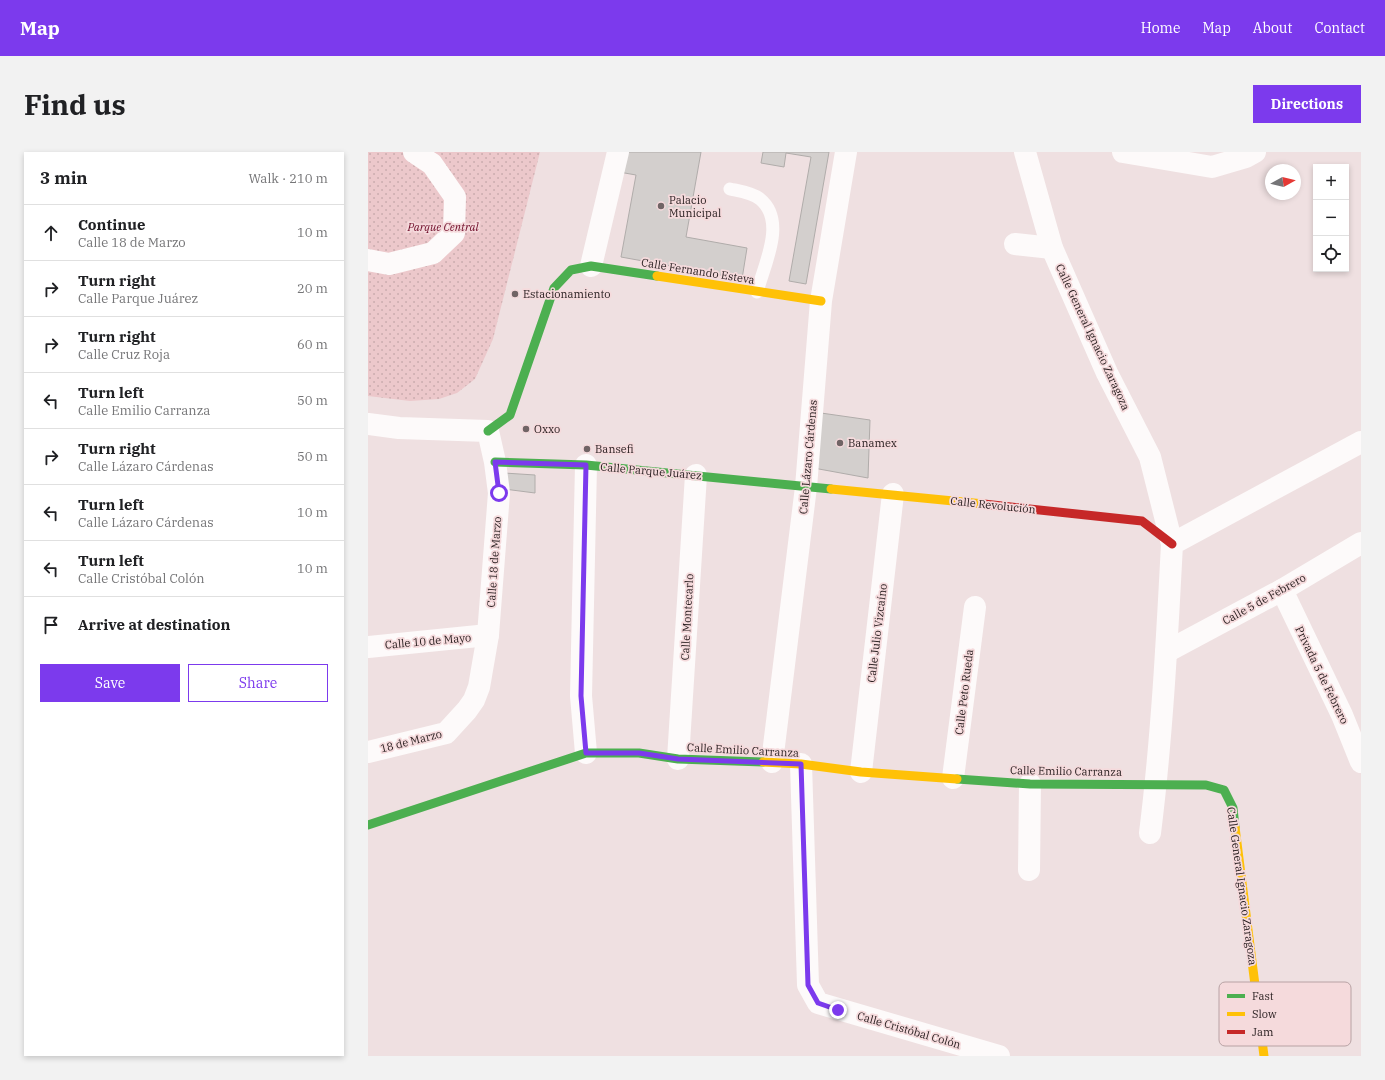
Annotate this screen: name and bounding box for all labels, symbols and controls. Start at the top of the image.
text: Map [20,16,60,40]
text: Home [1141,19,1180,37]
text: Map [1202,19,1231,37]
text: About [1253,19,1292,37]
text: Contact [1314,19,1365,37]
button: Directions [1253,85,1361,123]
text: Find us [24,86,126,123]
north arrow [1265,164,1301,200]
map controls [1313,164,1349,272]
button: + [1313,164,1349,200]
text: 3 min [40,167,88,189]
text: Walk · 210 m [249,170,328,187]
place label: Palacio Municipal [669,193,721,220]
button: − [1313,200,1349,236]
marker: Palacio Municipal [656,201,666,211]
text: Continue [78,215,145,234]
park label: Parque Central [406,220,479,234]
icon: ahead [40,222,62,244]
text: 10 m [297,224,328,241]
text: Calle 18 de Marzo [78,234,186,251]
button: locate [1313,236,1349,272]
street label: Calle Fernando Esteva [640,255,756,287]
street label: Calle General Ignacio Zaragoza [1053,262,1133,412]
text: Turn right [78,271,156,290]
icon: right [40,278,62,300]
text: 20 m [297,280,328,297]
place label: Estacionamiento [523,287,611,301]
marker: Estacionamiento [510,289,520,299]
text: Calle Parque Juárez [78,290,198,307]
text: Turn right [78,327,156,346]
icon: right [40,334,62,356]
text: 60 m [297,336,328,353]
text: Calle Cruz Roja [78,346,170,363]
text: Turn left [78,383,144,402]
icon: left [40,390,62,412]
text: 50 m [297,392,328,409]
street label: Calle Lázaro Cárdenas [796,399,820,515]
text: Calle Emilio Carranza [78,402,210,419]
place label: Oxxo [534,422,560,436]
marker: Oxxo [521,424,531,434]
place label: Banamex [848,436,897,450]
marker: Banamex [835,438,845,448]
text: Turn right [78,439,156,458]
place label: Bansefi [595,442,634,456]
marker: Bansefi [582,444,592,454]
icon: right [40,446,62,468]
text: 50 m [297,448,328,465]
text: Calle Lázaro Cárdenas [78,458,214,475]
street label: Calle Parque Juárez [600,460,703,482]
route start [490,484,508,502]
street label: Calle Revolución [950,494,1036,516]
text: Turn left [78,495,144,514]
icon: left [40,502,62,524]
text: 10 m [297,504,328,521]
text: Calle Lázaro Cárdenas [78,514,214,531]
street label: Calle 18 de Marzo [484,516,504,608]
text: Turn left [78,551,144,570]
icon: left [40,558,62,580]
text: 10 m [297,560,328,577]
text: Calle Cristóbal Colón [78,570,205,587]
street label: Calle 5 de Febrero [1220,570,1308,628]
street label: Calle Montecarlo [678,573,696,661]
street label: Calle Julio Vizcaíno [864,583,890,683]
icon: arrive [40,614,62,636]
text: Arrive at destination [78,615,230,634]
street label: Privada 5 de Febrero [1292,624,1352,726]
street label: Calle 10 de Mayo [384,630,472,652]
street label: Calle Peto Rueda [952,648,976,736]
button: Save [40,664,180,702]
button: Share [188,664,328,702]
street label: 18 de Marzo [379,727,443,755]
street label: Calle Emilio Carranza [687,740,799,760]
street label: Calle Emilio Carranza [1010,763,1122,779]
street label: Calle General Ignacio Zaragoza [1224,806,1260,966]
legend [1219,982,1351,1046]
text: Fast [1252,989,1274,1003]
route end [829,1001,847,1019]
text: Slow [1252,1007,1277,1021]
street label: Calle Cristóbal Colón [856,1009,962,1051]
text: Jam [1252,1025,1274,1039]

